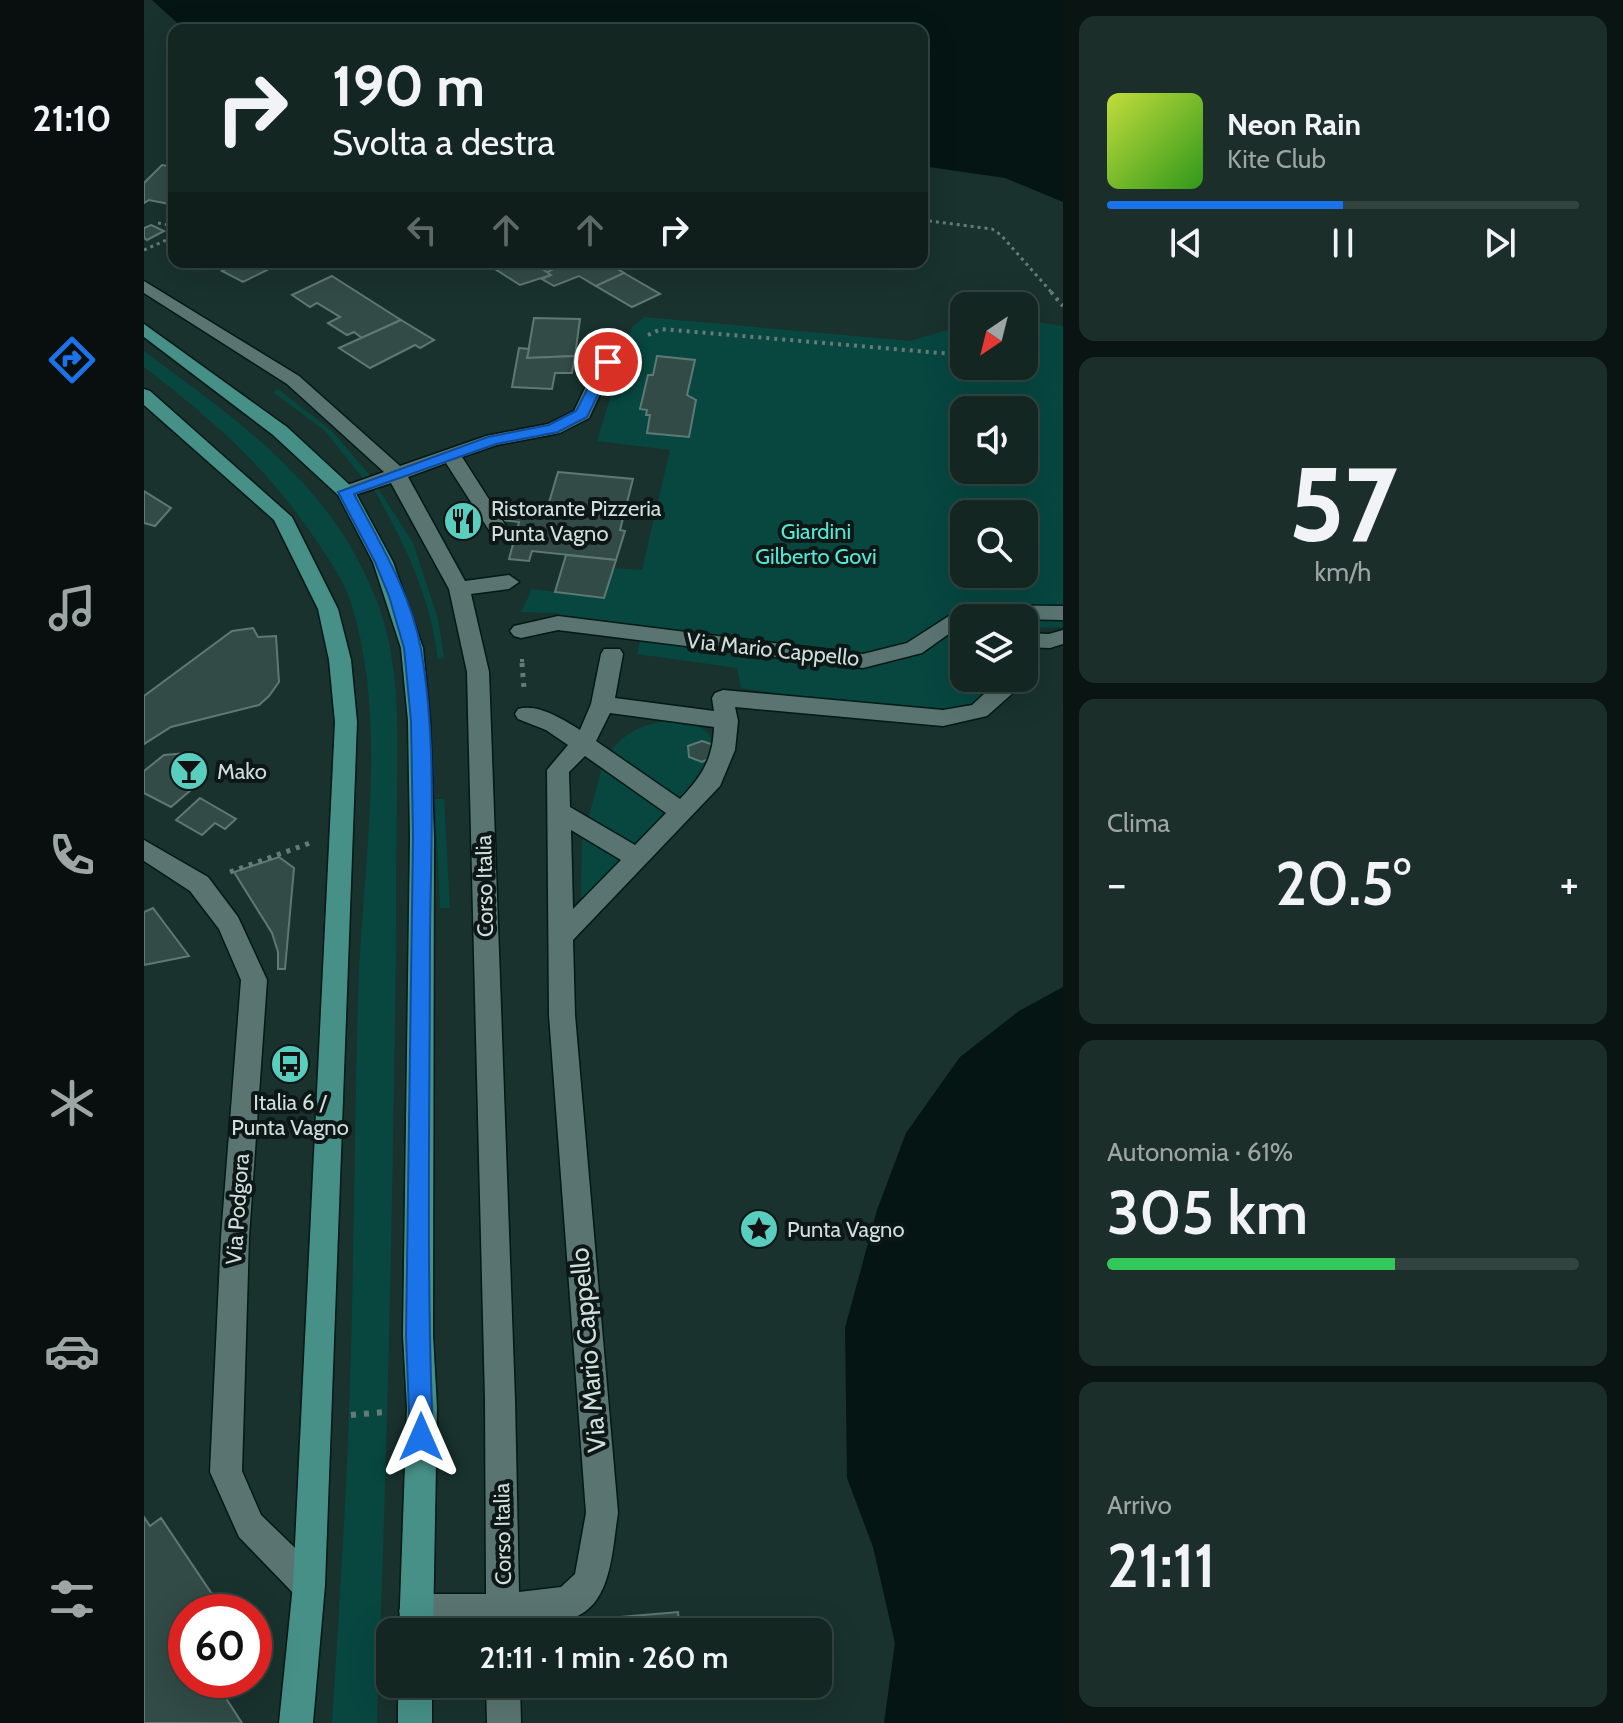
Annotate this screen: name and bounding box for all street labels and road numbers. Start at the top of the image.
street label: Via Mario Cappello [685,627,861,672]
street label: Corso Italia [470,834,499,937]
street label: Via Podgora [220,1152,255,1266]
street label: Via Mario Cappello [563,1246,613,1454]
street label: Corso Italia [488,1482,517,1585]

